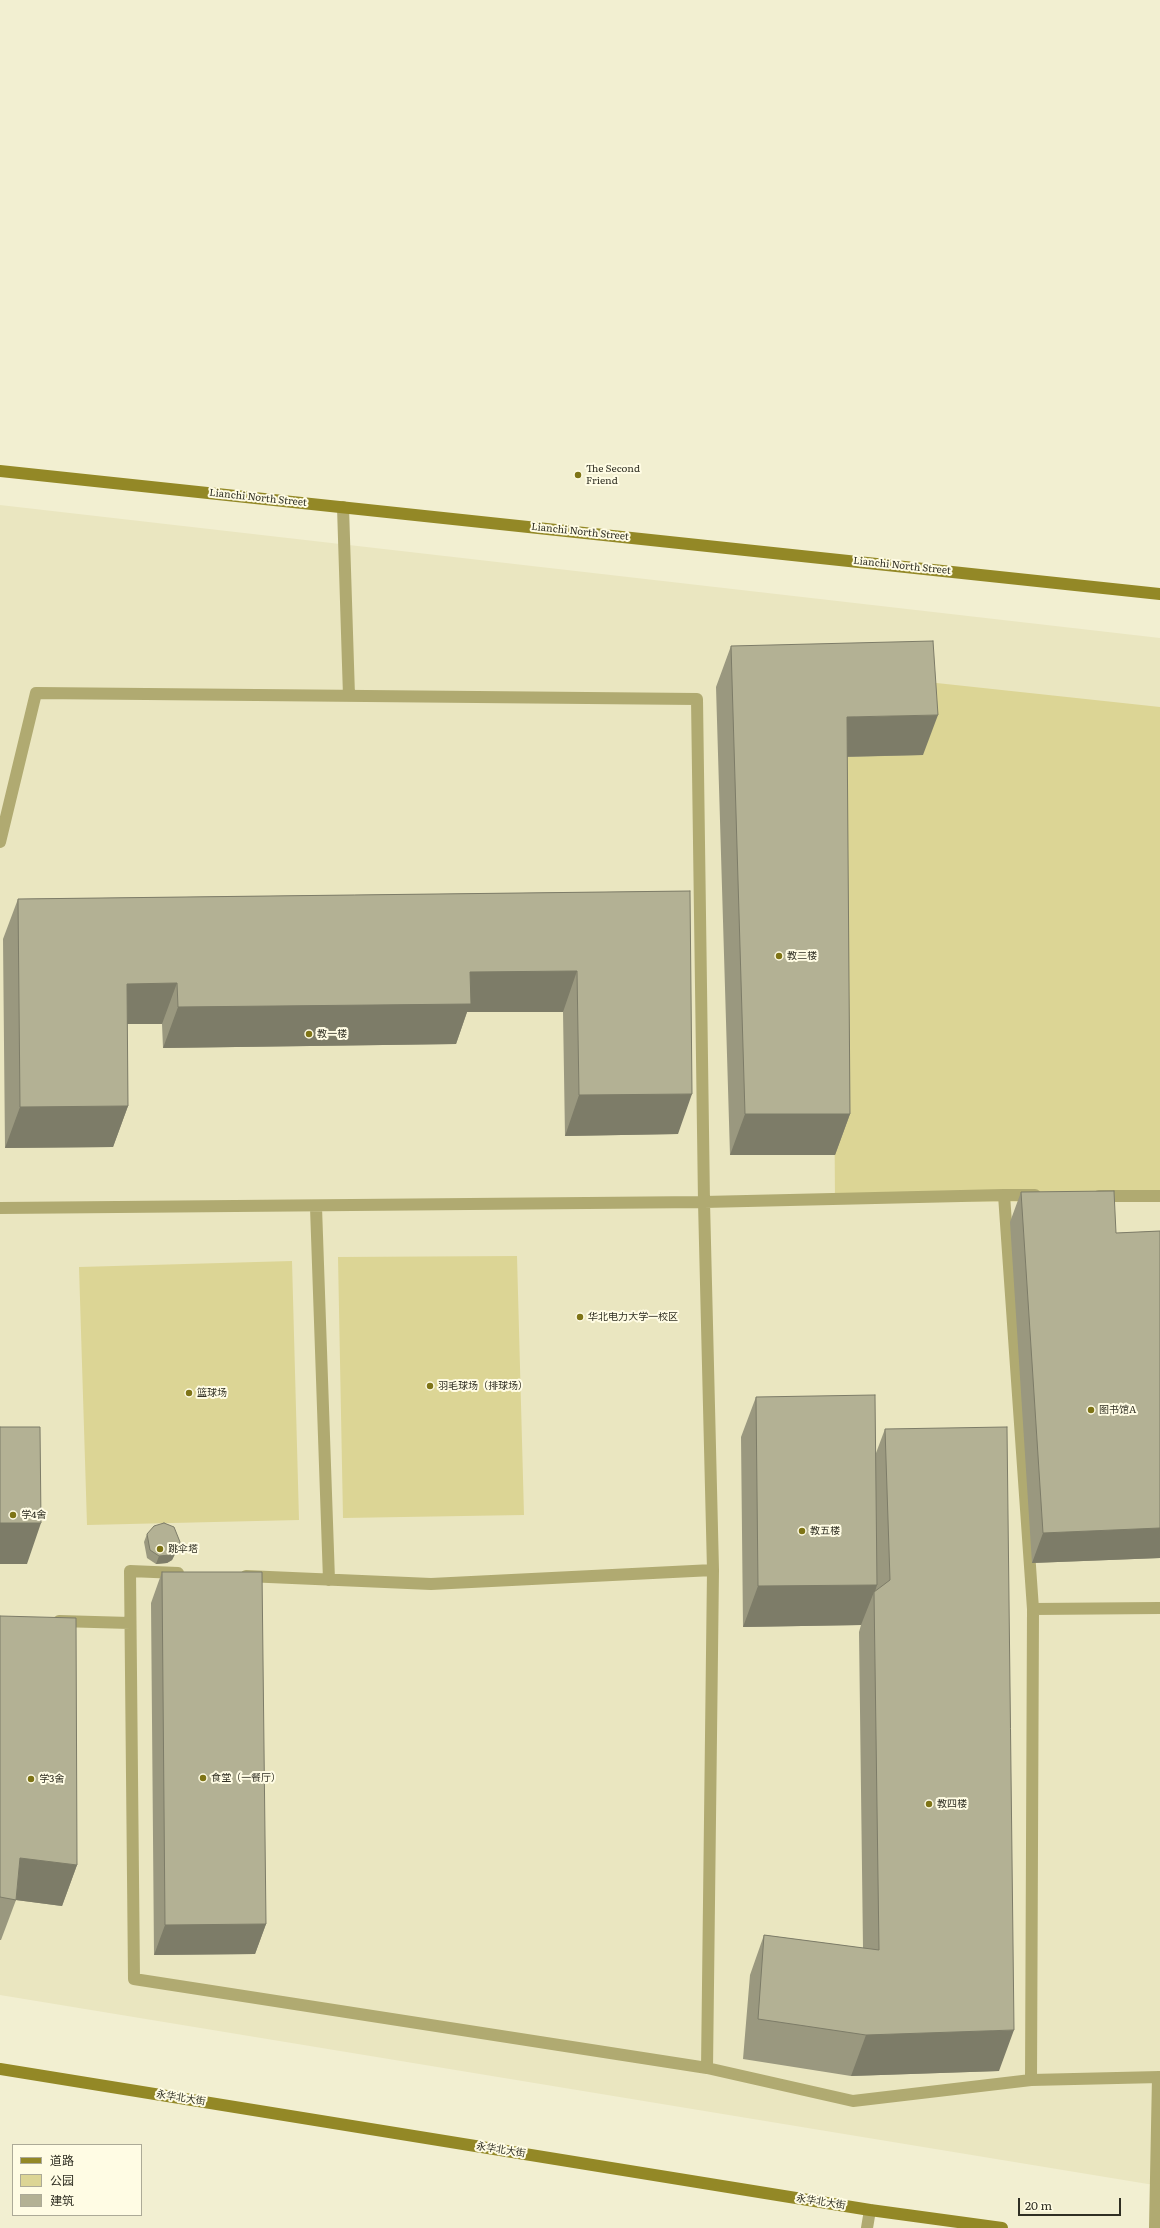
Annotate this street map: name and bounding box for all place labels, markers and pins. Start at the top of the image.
place label: The Second Friend [586,463,640,486]
marker: The Second Friend [573,470,583,480]
place label: 教二楼 [787,950,817,962]
marker: 教二楼 [774,951,784,961]
place label: 教一楼 [317,1028,347,1040]
marker: 教一楼 [304,1029,314,1039]
place label: 华北电力大学一校区 [588,1311,678,1323]
marker: 华北电力大学一校区 [575,1312,585,1322]
place label: 羽毛球场（排球场） [438,1380,528,1392]
marker: 羽毛球场（排球场） [425,1381,435,1391]
place label: 篮球场 [197,1387,227,1399]
marker: 篮球场 [184,1388,194,1398]
place label: 图书馆A [1099,1404,1136,1416]
marker: 图书馆A [1086,1405,1096,1415]
place label: 学4舍 [21,1509,47,1521]
marker: 学4舍 [8,1510,18,1520]
place label: 教五楼 [810,1525,840,1537]
marker: 教五楼 [797,1526,807,1536]
place label: 跳伞塔 [168,1543,198,1555]
marker: 跳伞塔 [155,1544,165,1554]
place label: 食堂（一餐厅） [211,1772,281,1784]
place label: 学3舍 [39,1773,64,1785]
marker: 食堂（一餐厅） [198,1773,208,1783]
marker: 学3舍 [26,1774,36,1784]
place label: 教四楼 [937,1798,967,1810]
marker: 教四楼 [924,1799,934,1809]

